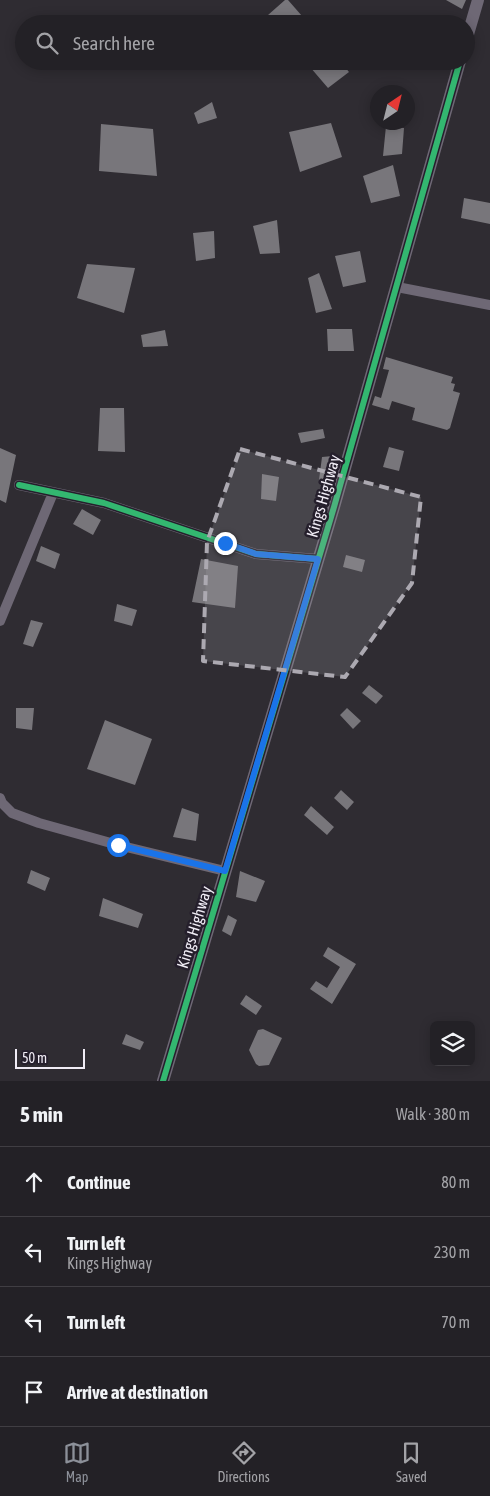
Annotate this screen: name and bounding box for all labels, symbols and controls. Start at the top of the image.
search box [15,15,475,70]
icon: search [33,29,61,57]
text: Search here [73,32,155,54]
north arrow [370,85,415,130]
street label: Kings Highway [303,452,344,540]
route end [214,532,237,555]
route start [107,834,130,857]
street label: Kings Highway [173,883,216,971]
map controls [430,1021,475,1066]
button: layers [430,1021,475,1066]
scale bar [15,1046,85,1069]
text: 50 m [22,1050,47,1066]
text: 5 min [20,1102,63,1126]
text: Walk · 380 m [396,1105,470,1123]
icon: ahead [20,1168,48,1196]
text: Continue [67,1171,131,1193]
text: 80 m [441,1173,470,1191]
text: Turn left [67,1232,125,1254]
icon: left [20,1238,48,1266]
text: 230 m [434,1243,470,1261]
text: Kings Highway [67,1254,152,1272]
icon: left [20,1308,48,1336]
text: Turn left [67,1311,125,1333]
text: 70 m [441,1313,470,1331]
icon: arrive [20,1378,48,1406]
text: Arrive at destination [67,1381,208,1403]
tab: Map [63,1439,91,1485]
tab: Directions [217,1439,270,1485]
tab: Saved [396,1439,427,1485]

